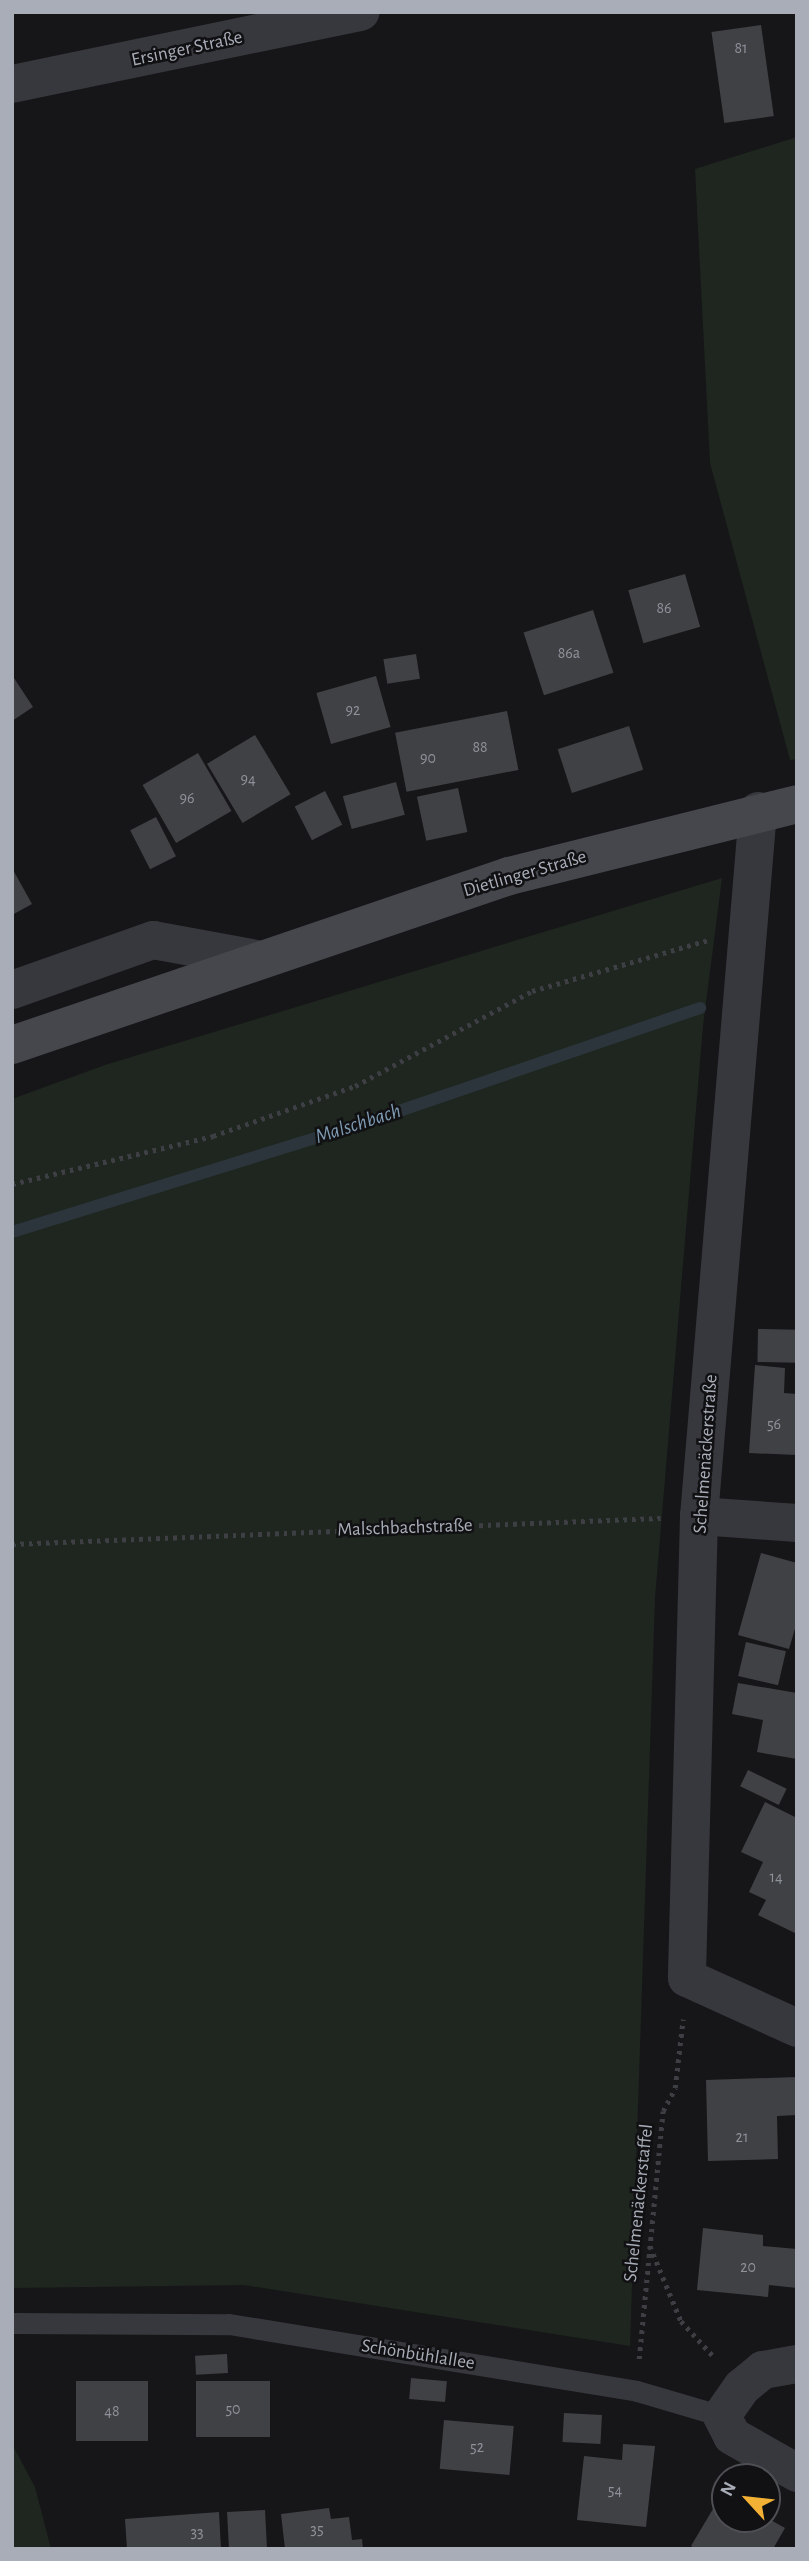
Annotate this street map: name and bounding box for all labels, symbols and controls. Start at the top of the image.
street label: Ersinger Straße [129,26,245,72]
house number: 81 [734,38,748,58]
house number: 86 [656,598,672,618]
house number: 86a [558,643,580,663]
house number: 92 [346,700,360,720]
house number: 88 [472,737,488,757]
house number: 90 [420,748,436,768]
house number: 94 [240,769,256,789]
house number: 96 [179,788,195,808]
street label: Dietlinger Straße [461,846,589,902]
water label: Malschbach [312,1098,404,1150]
street label: Schelmenäckerstraße [689,1374,723,1534]
house number: 56 [767,1414,781,1434]
street label: Malschbachstraße [337,1514,473,1542]
house number: 14 [769,1867,783,1887]
street label: Schelmenäckerstaffel [619,2123,659,2283]
house number: 21 [736,2127,748,2147]
house number: 20 [740,2257,756,2277]
street label: Schönbühlallee [360,2335,476,2375]
house number: 50 [225,2399,241,2419]
house number: 48 [104,2401,120,2421]
house number: 52 [470,2437,484,2457]
north arrow [711,2463,781,2533]
text: N [717,2479,740,2499]
house number: 54 [608,2480,622,2500]
house number: 35 [310,2519,324,2539]
house number: 33 [190,2522,204,2542]

